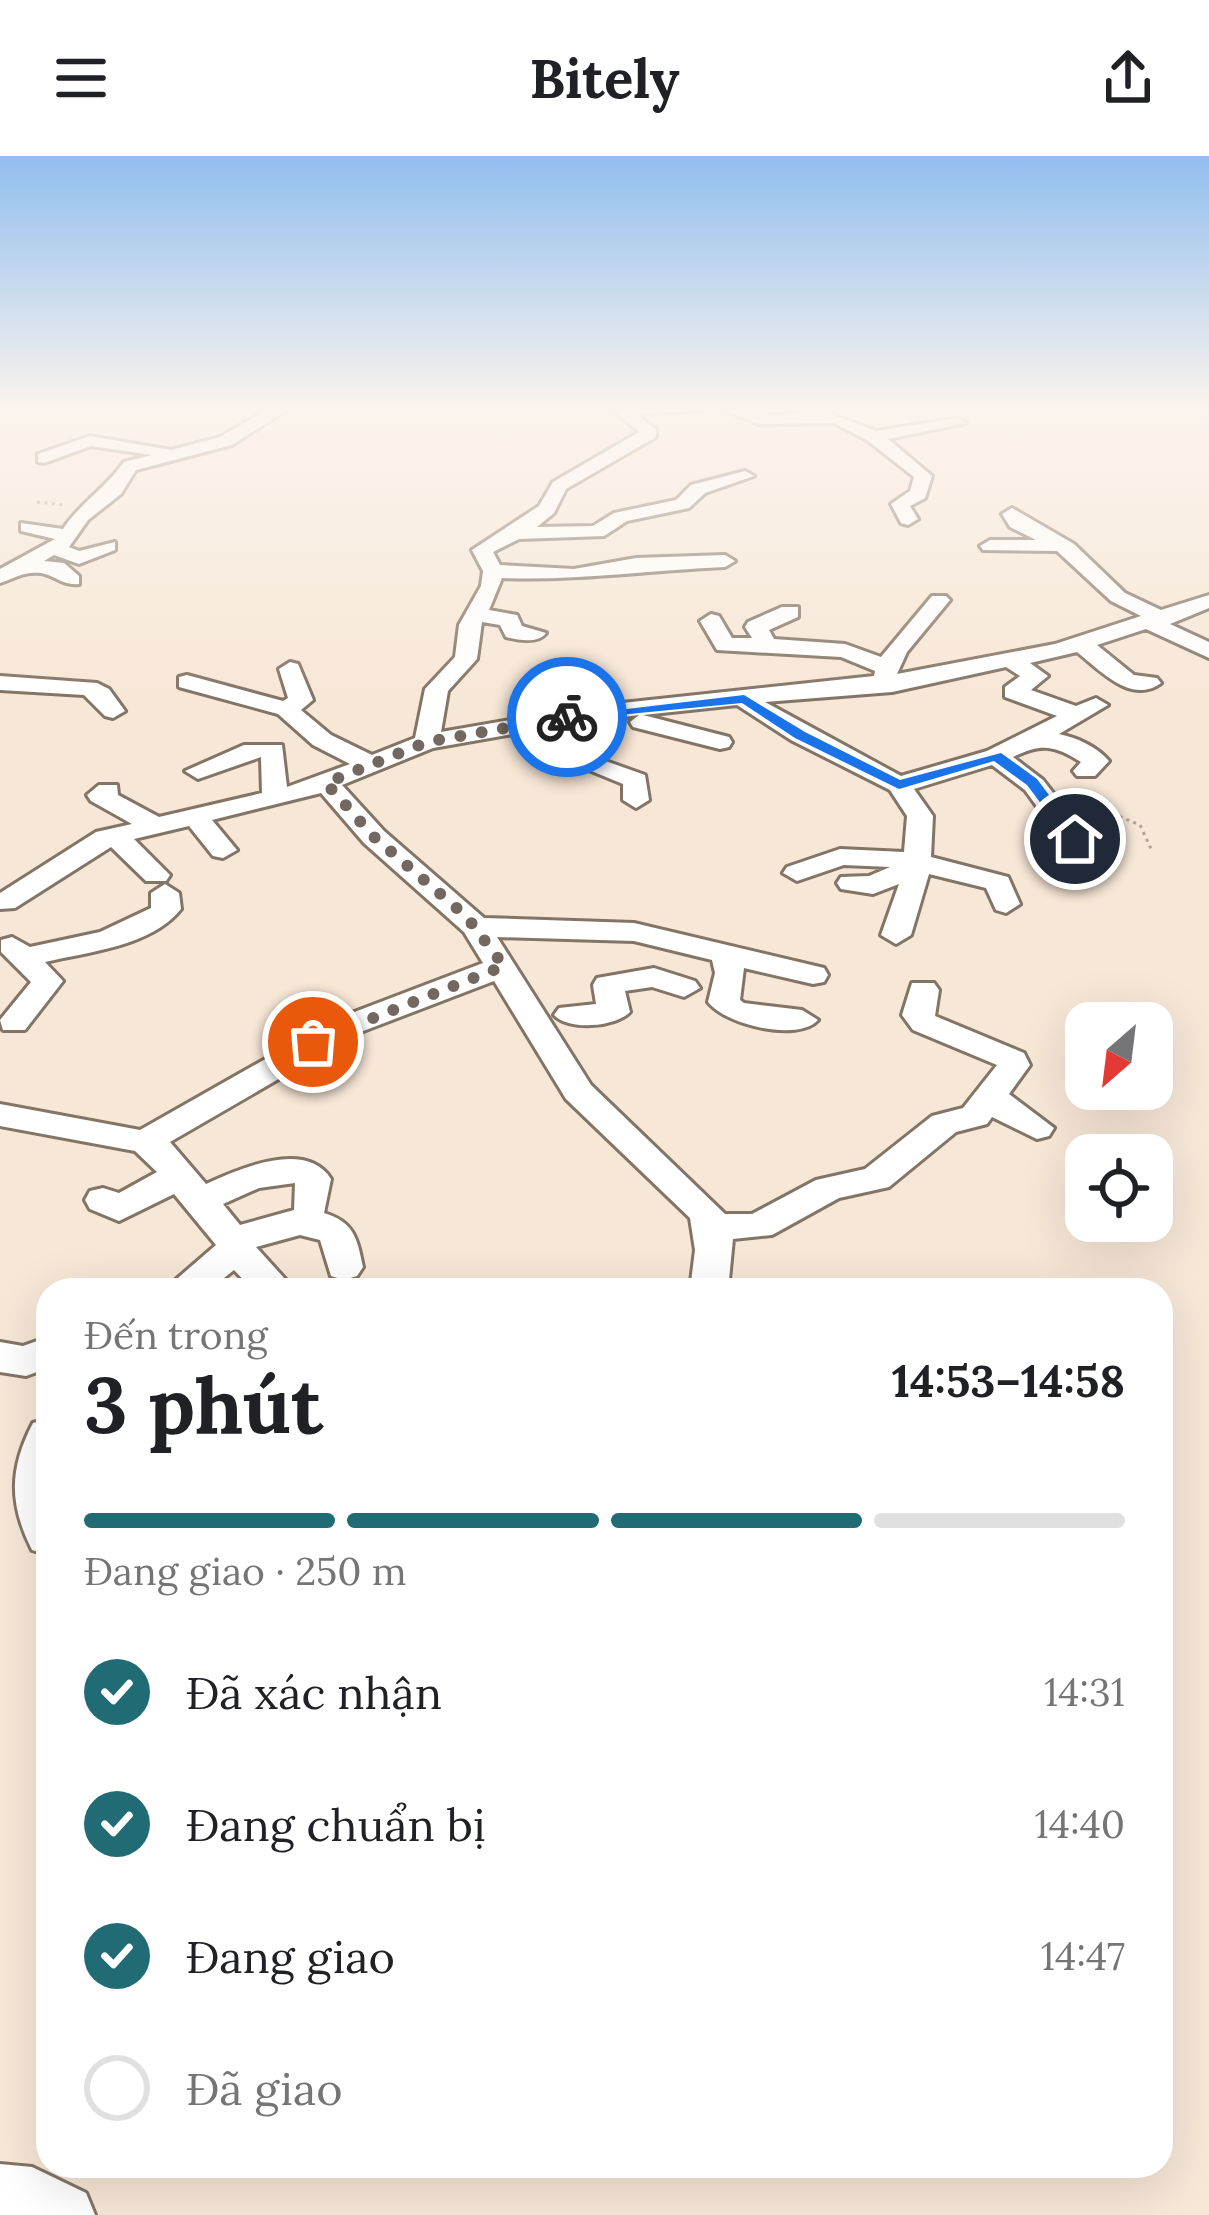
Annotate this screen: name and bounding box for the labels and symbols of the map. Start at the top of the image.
courier [507,657,627,777]
pin [1024,788,1126,890]
pin [262,991,364,1093]
north arrow [1065,1002,1173,1110]

